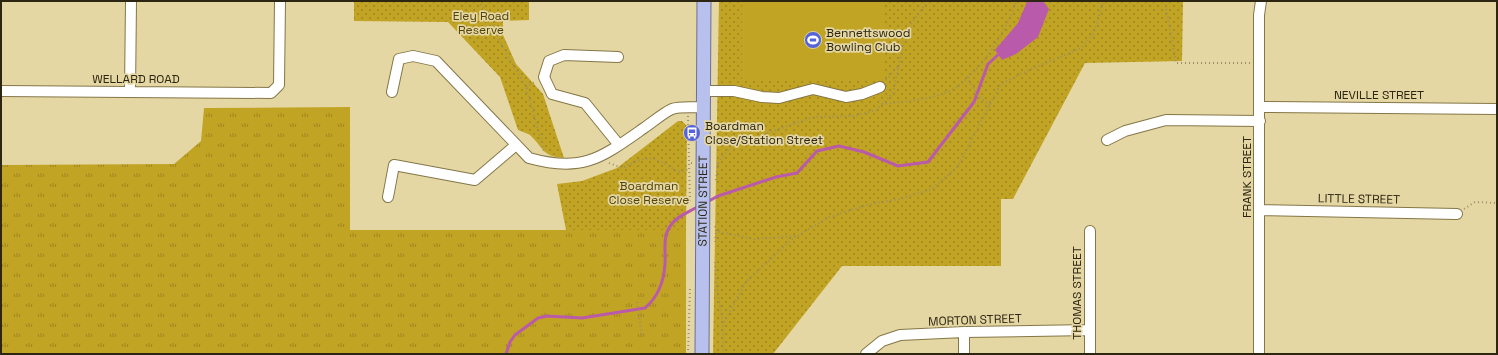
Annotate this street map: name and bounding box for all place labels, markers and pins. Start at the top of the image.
place label: Bennettswood Bowling Club [826,25,911,55]
sports icon: Bennettswood Bowling Club [803,30,823,50]
place label: Boardman Close/Station Street [705,118,823,148]
bus stop icon: Boardman Close/Station Street [682,123,702,143]

